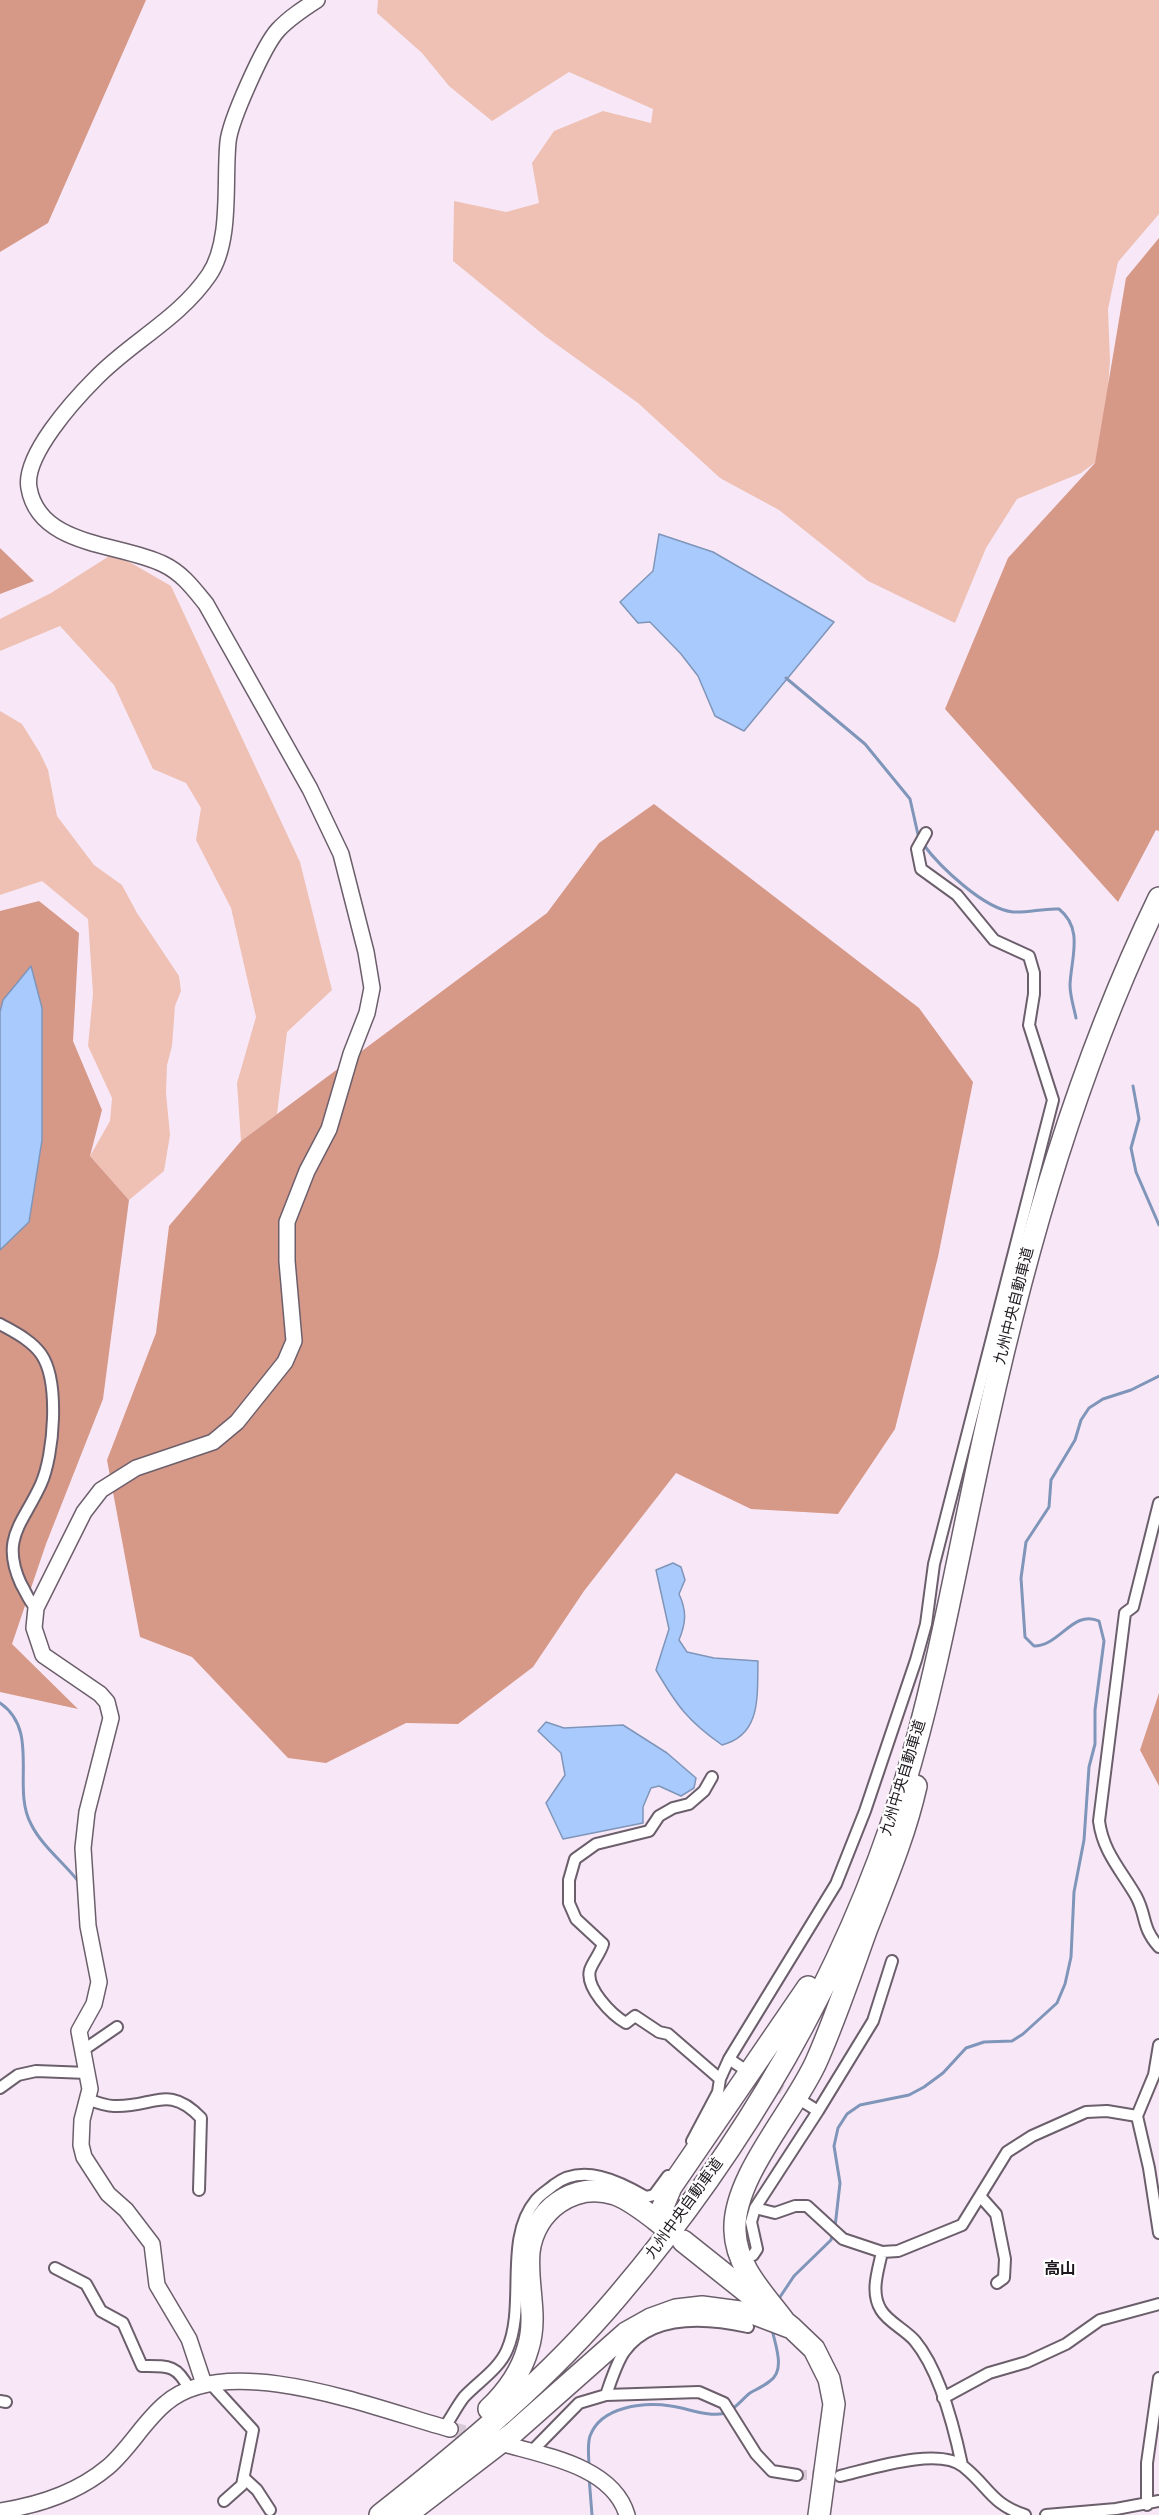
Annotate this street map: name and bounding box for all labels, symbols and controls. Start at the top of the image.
street label: 九州中央自動車道 [992,1246,1038,1366]
street label: 九州中央自動車道 [878,1718,930,1838]
street label: 九州中央自動車道 [642,2155,728,2263]
district label: 高山 [1044,2260,1076,2280]

